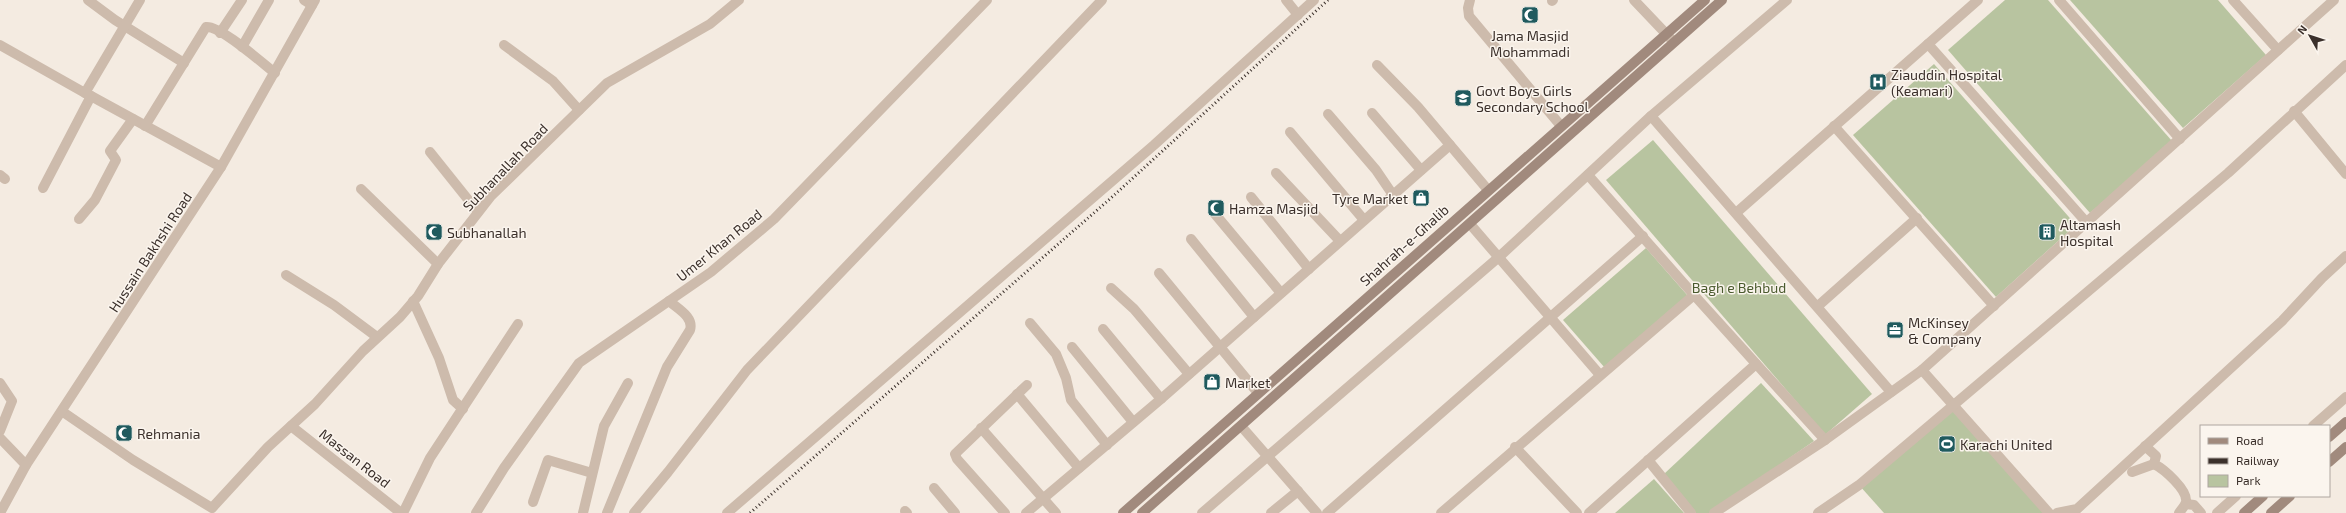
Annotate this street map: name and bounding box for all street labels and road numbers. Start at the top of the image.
street label: Subhanallah Road [459,120,551,214]
street label: Hussain Bakhshi Road [105,189,195,315]
street label: Shahrah-e-Ghalib [1356,201,1452,289]
street label: Umer Khan Road [673,205,765,285]
street label: Massan Road [316,425,394,491]

